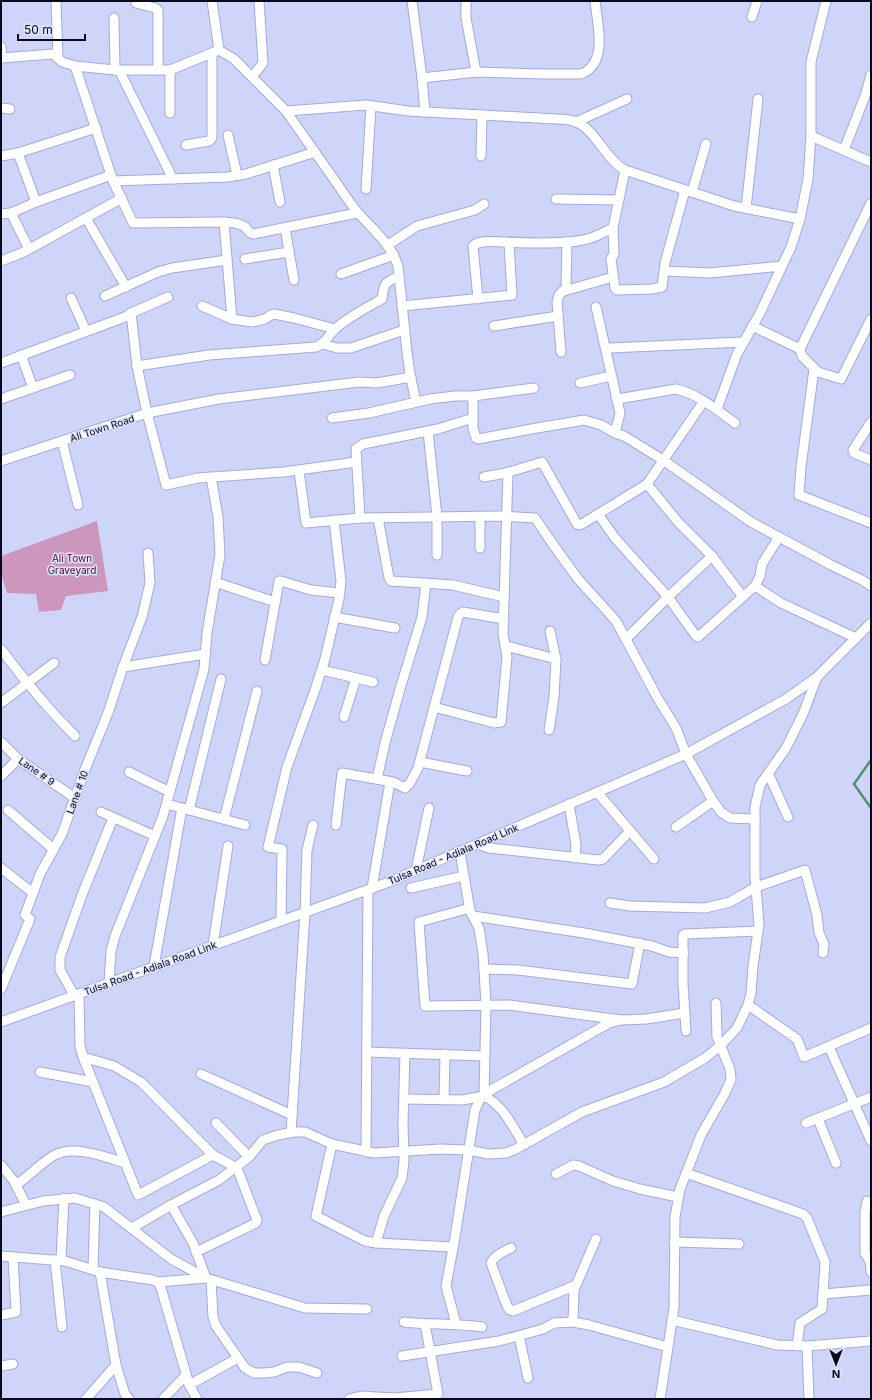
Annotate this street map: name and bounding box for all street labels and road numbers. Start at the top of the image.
street label: Ali Town Road [68,412,136,444]
street label: Lane # 9 [17,754,57,788]
street label: Lane # 10 [64,769,90,815]
street label: Tulsa Road - Adiala Road Link [386,821,520,887]
street label: Tulsa Road - Adiala Road Link [82,938,219,998]

